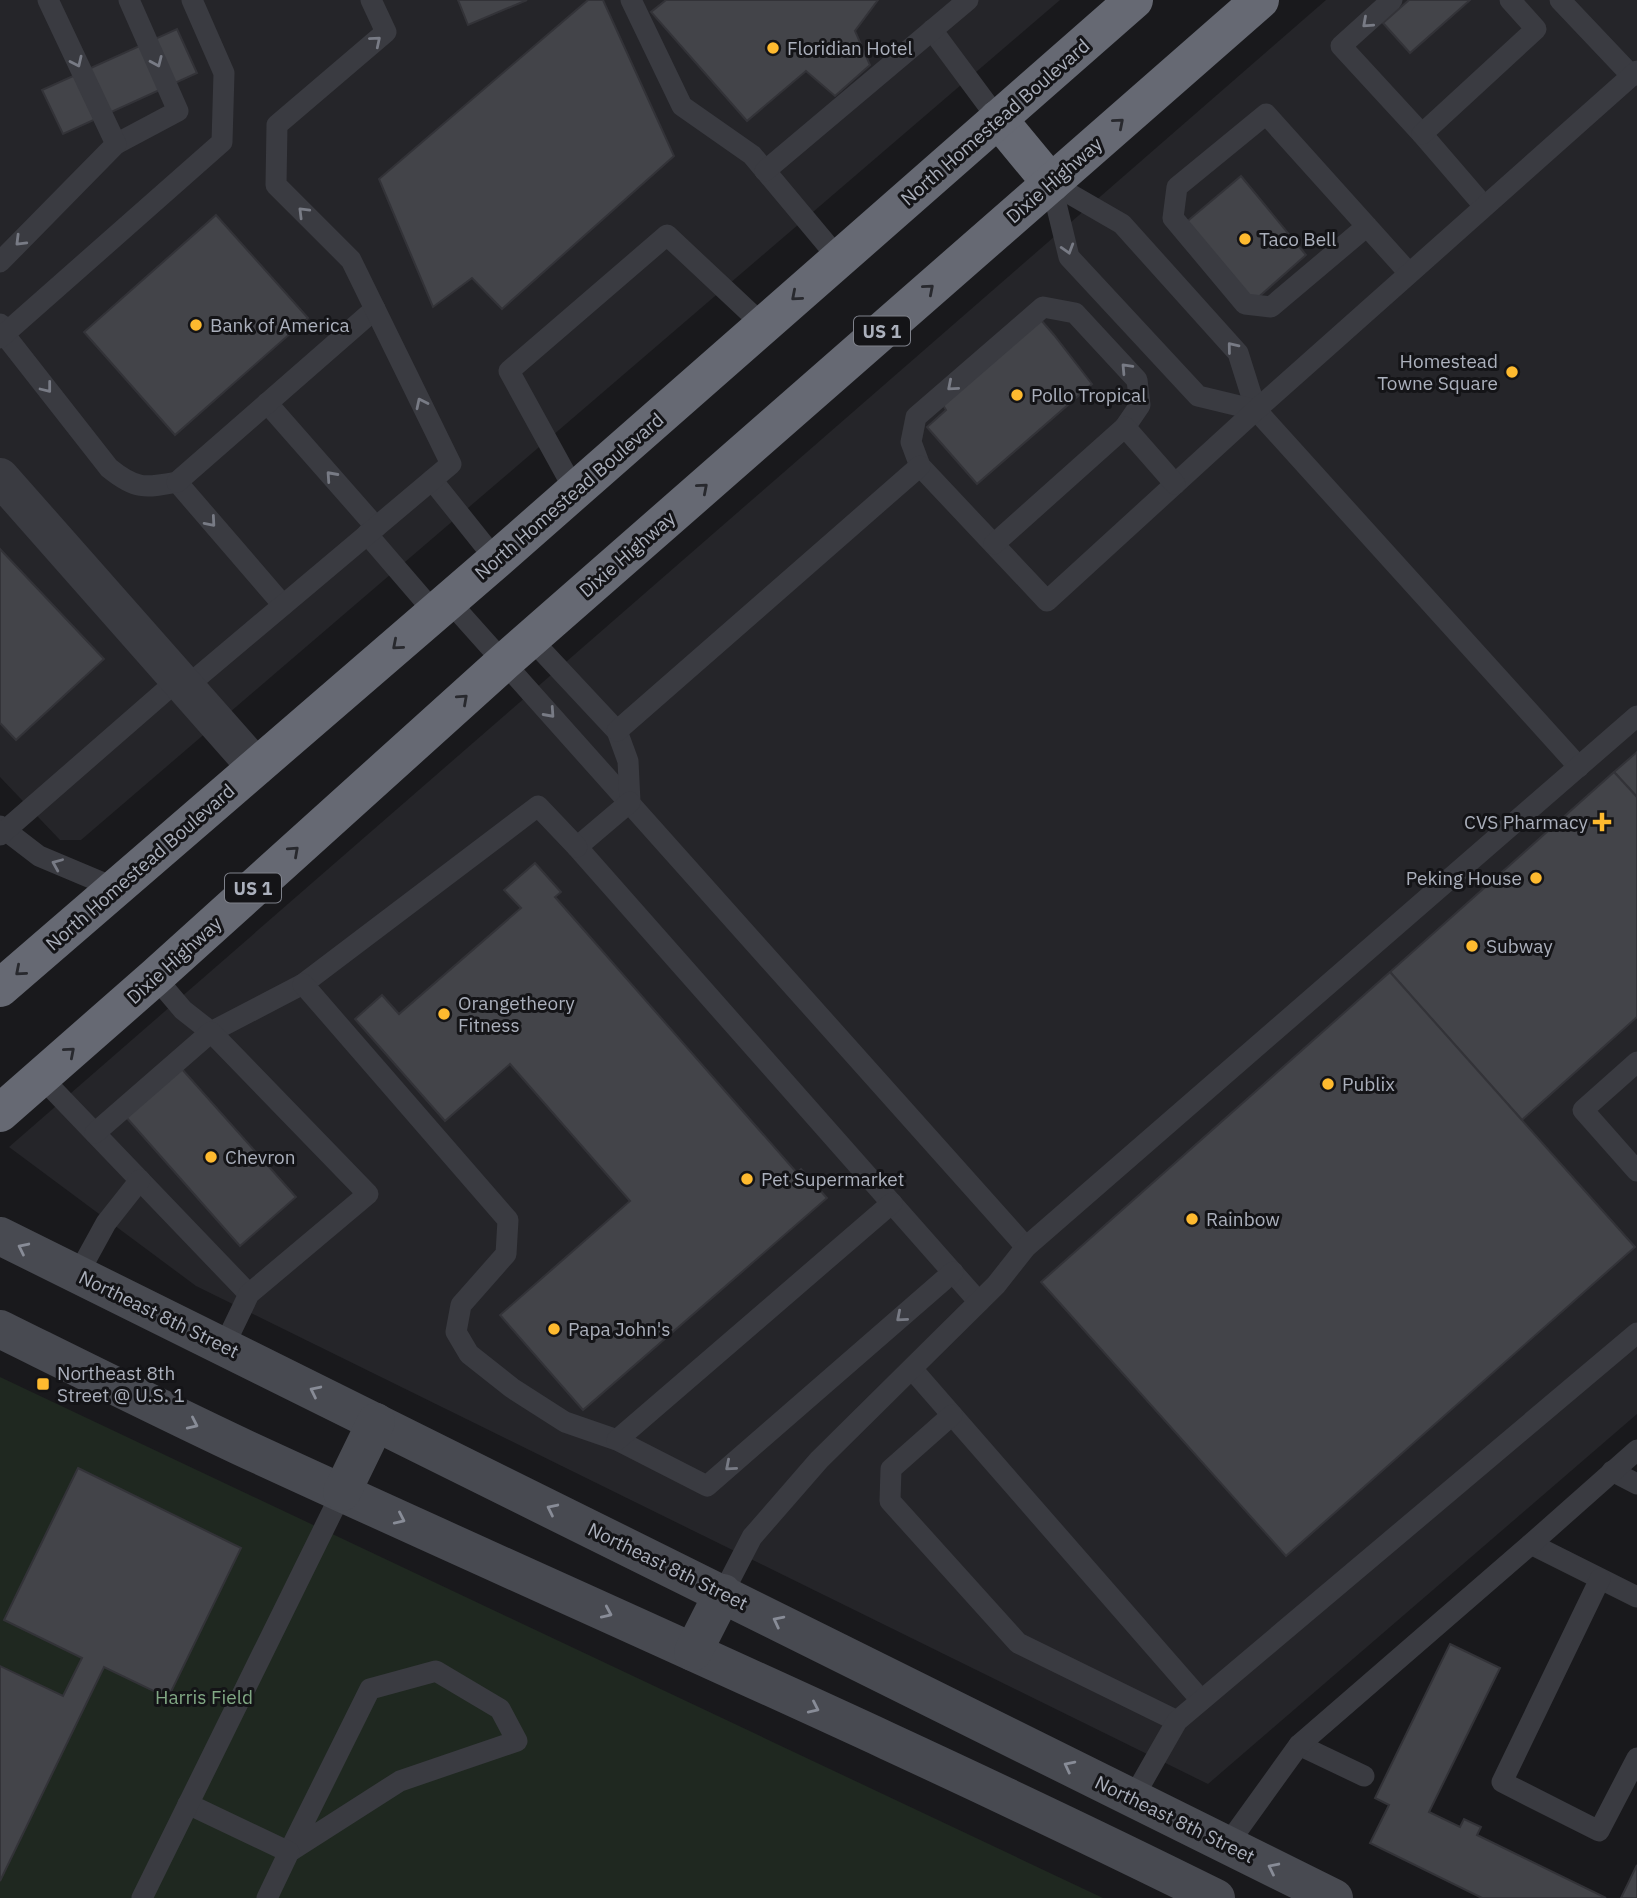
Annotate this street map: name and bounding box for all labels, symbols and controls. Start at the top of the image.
one-way arrow [1362,15,1375,27]
street label: North Homestead Boulevard [896,33,1094,211]
place label: Floridian Hotel [787,36,913,60]
one-way arrow [368,37,381,49]
marker: Floridian Hotel [765,40,781,56]
one-way arrow [69,55,83,67]
one-way arrow [149,55,163,68]
one-way arrow [1111,119,1124,131]
street label: Dixie Highway [1001,131,1107,228]
one-way arrow [298,207,311,220]
place label: Taco Bell [1259,227,1336,251]
marker: Taco Bell [1237,231,1253,247]
one-way arrow [16,233,29,246]
one-way arrow [1060,242,1074,254]
one-way arrow [921,285,934,297]
one-way arrow [792,288,805,300]
place label: Bank of America [210,313,350,337]
road number: US 1 [854,316,910,346]
marker: Bank of America [188,317,204,333]
one-way arrow [1227,342,1240,354]
place label: Homestead Towne Square [1377,349,1498,395]
one-way arrow [1121,363,1134,376]
marker: Homestead Towne Square [1504,364,1520,380]
one-way arrow [947,378,960,390]
one-way arrow [38,381,51,393]
place label: Pollo Tropical [1031,383,1146,407]
marker: Pollo Tropical [1009,387,1025,403]
one-way arrow [415,398,429,410]
street label: North Homestead Boulevard [470,407,668,585]
one-way arrow [327,471,339,484]
one-way arrow [695,484,708,496]
street label: Dixie Highway [574,505,680,602]
one-way arrow [203,513,215,526]
one-way arrow [392,637,405,649]
one-way arrow [455,695,468,707]
one-way arrow [541,705,554,718]
street label: North Homestead Boulevard [41,778,239,956]
place label: CVS Pharmacy [1464,810,1589,834]
marker: CVS Pharmacy [1594,814,1610,830]
one-way arrow [286,847,299,860]
one-way arrow [52,858,65,872]
place label: Peking House [1406,866,1522,890]
marker: Peking House [1528,870,1544,886]
road number: US 1 [225,874,281,903]
street label: Dixie Highway [122,911,227,1009]
place label: Subway [1486,934,1553,958]
marker: Subway [1464,938,1480,954]
one-way arrow [15,963,28,975]
place label: Orangetheory Fitness [458,991,575,1037]
marker: Orangetheory Fitness [436,1006,452,1022]
one-way arrow [62,1048,75,1060]
place label: Publix [1342,1072,1395,1096]
marker: Publix [1320,1076,1336,1092]
place label: Chevron [225,1145,296,1169]
marker: Chevron [203,1149,219,1165]
place label: Pet Supermarket [761,1167,904,1191]
marker: Pet Supermarket [739,1171,755,1187]
place label: Rainbow [1206,1207,1280,1231]
marker: Rainbow [1184,1211,1200,1227]
one-way arrow [18,1242,30,1256]
street label: Northeast 8th Street [75,1265,243,1363]
one-way arrow [897,1308,910,1321]
place label: Papa John's [568,1317,671,1341]
marker: Papa John's [546,1321,562,1337]
place label: Northeast 8th Street @ U.S. 1 [57,1361,185,1407]
marker: Northeast 8th Street @ U.S. 1 [35,1376,51,1392]
one-way arrow [310,1386,322,1400]
one-way arrow [186,1415,198,1429]
one-way arrow [725,1458,738,1470]
one-way arrow [547,1503,559,1517]
one-way arrow [393,1511,405,1525]
street label: Northeast 8th Street [584,1517,752,1615]
one-way arrow [600,1605,612,1619]
one-way arrow [773,1615,785,1629]
park label: Harris Field [155,1685,253,1709]
one-way arrow [807,1700,819,1714]
one-way arrow [1064,1761,1076,1775]
street label: Northeast 8th Street [1091,1770,1259,1868]
one-way arrow [1268,1862,1280,1876]

